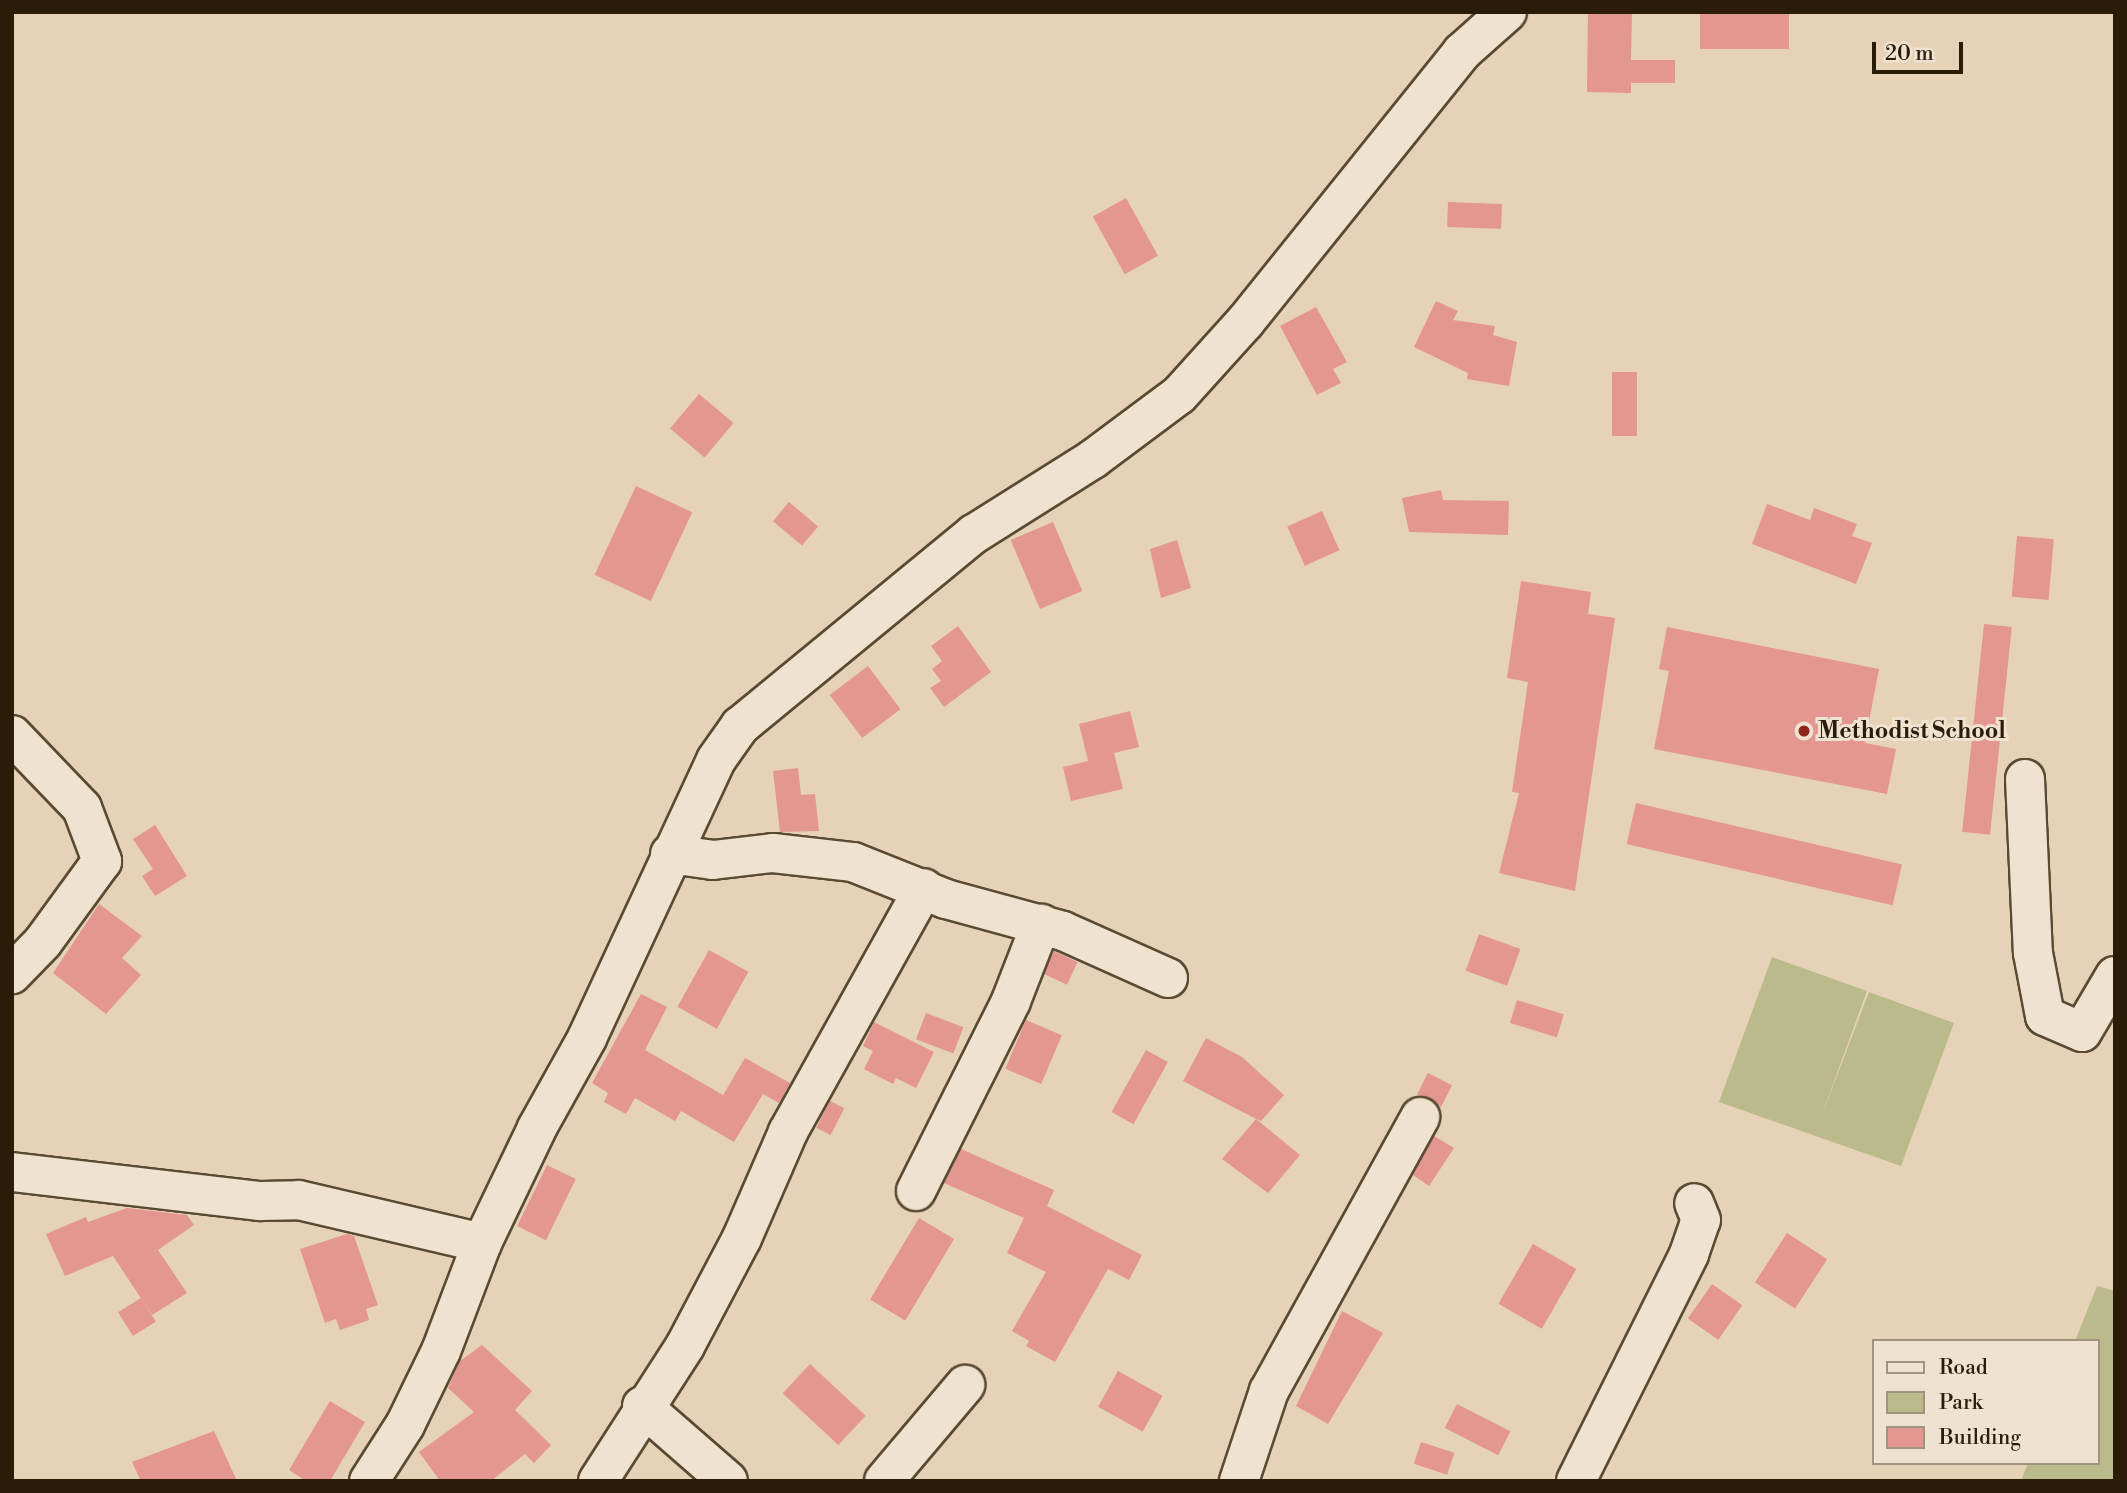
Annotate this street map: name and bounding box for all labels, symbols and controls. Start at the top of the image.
scale bar [1875,28,1966,72]
text: 20 m [1885,41,1934,67]
place label: Methodist School [1818,717,2006,745]
marker: Methodist School [1796,723,1812,739]
legend [1871,1339,2099,1465]
text: Road [1939,1355,1988,1381]
text: Park [1939,1390,1983,1416]
text: Building [1939,1425,2021,1451]

